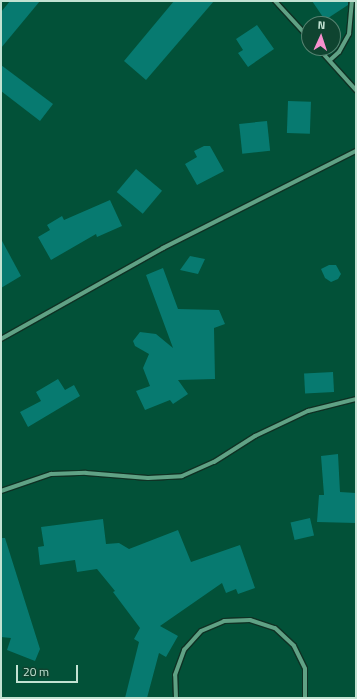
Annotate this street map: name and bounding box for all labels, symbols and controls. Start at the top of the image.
north arrow [301,16,341,56]
text: N [317,17,326,33]
scale bar [18,657,80,683]
text: 20 m [23,662,49,681]

